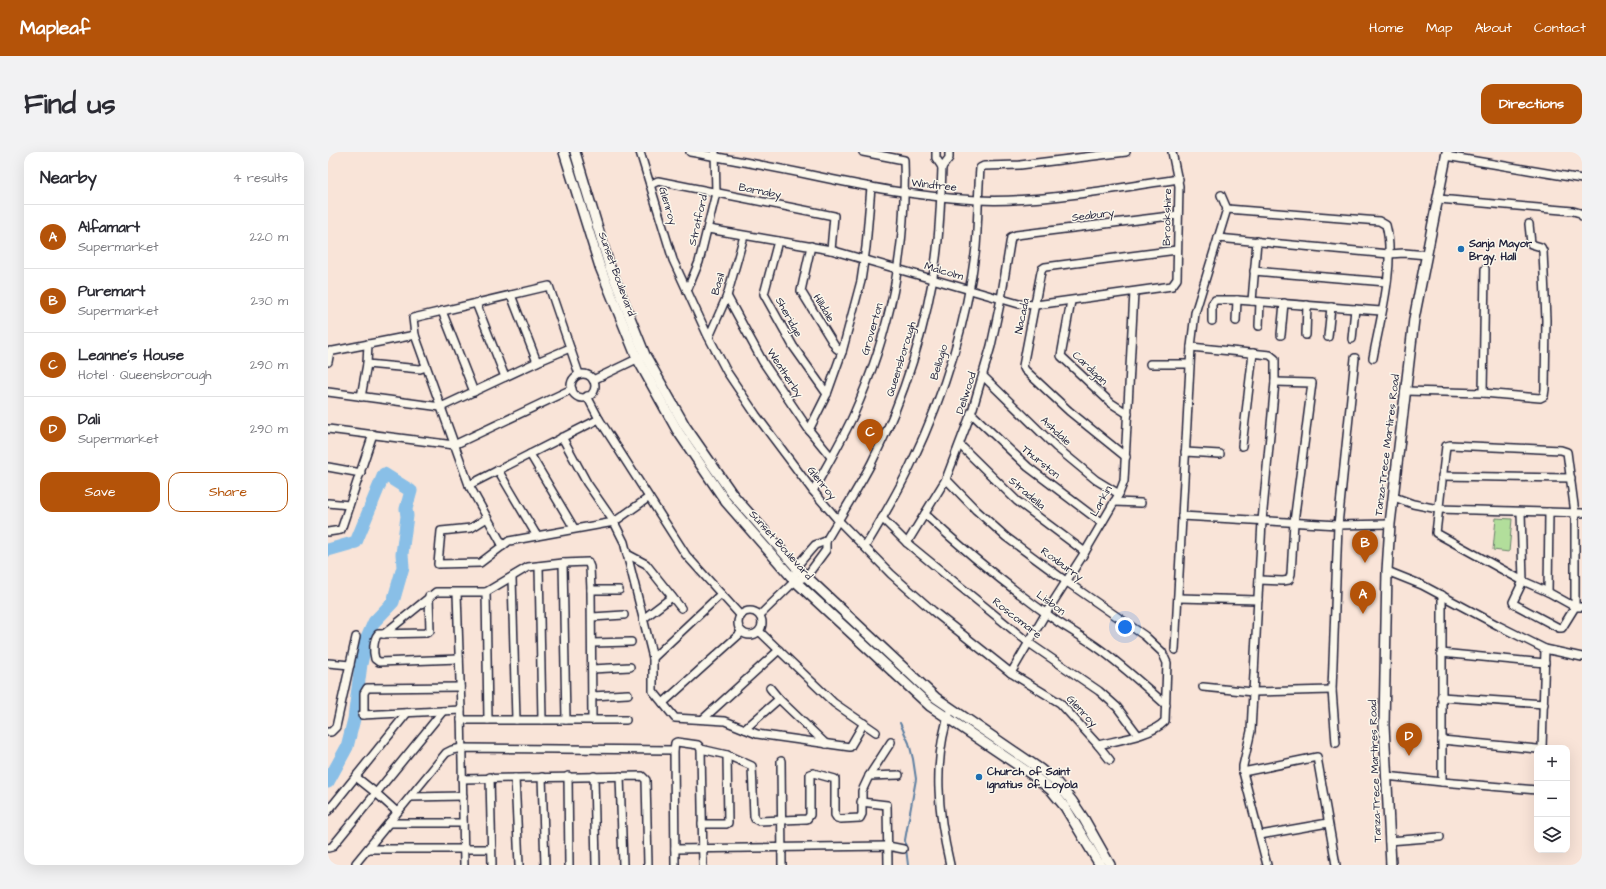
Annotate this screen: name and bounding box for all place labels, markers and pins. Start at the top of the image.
place label: Sanja Mayor Brgy. Hall [1468,236,1533,266]
marker: Sanja Mayor Brgy. Hall [1456,244,1466,254]
pin: C [857,419,883,452]
pin: B [1352,530,1378,563]
pin: A [1350,581,1376,614]
pin: D [1396,723,1422,756]
place label: Church of Saint Ignatius of Loyola [987,764,1078,794]
marker: Church of Saint Ignatius of Loyola [974,772,984,782]

